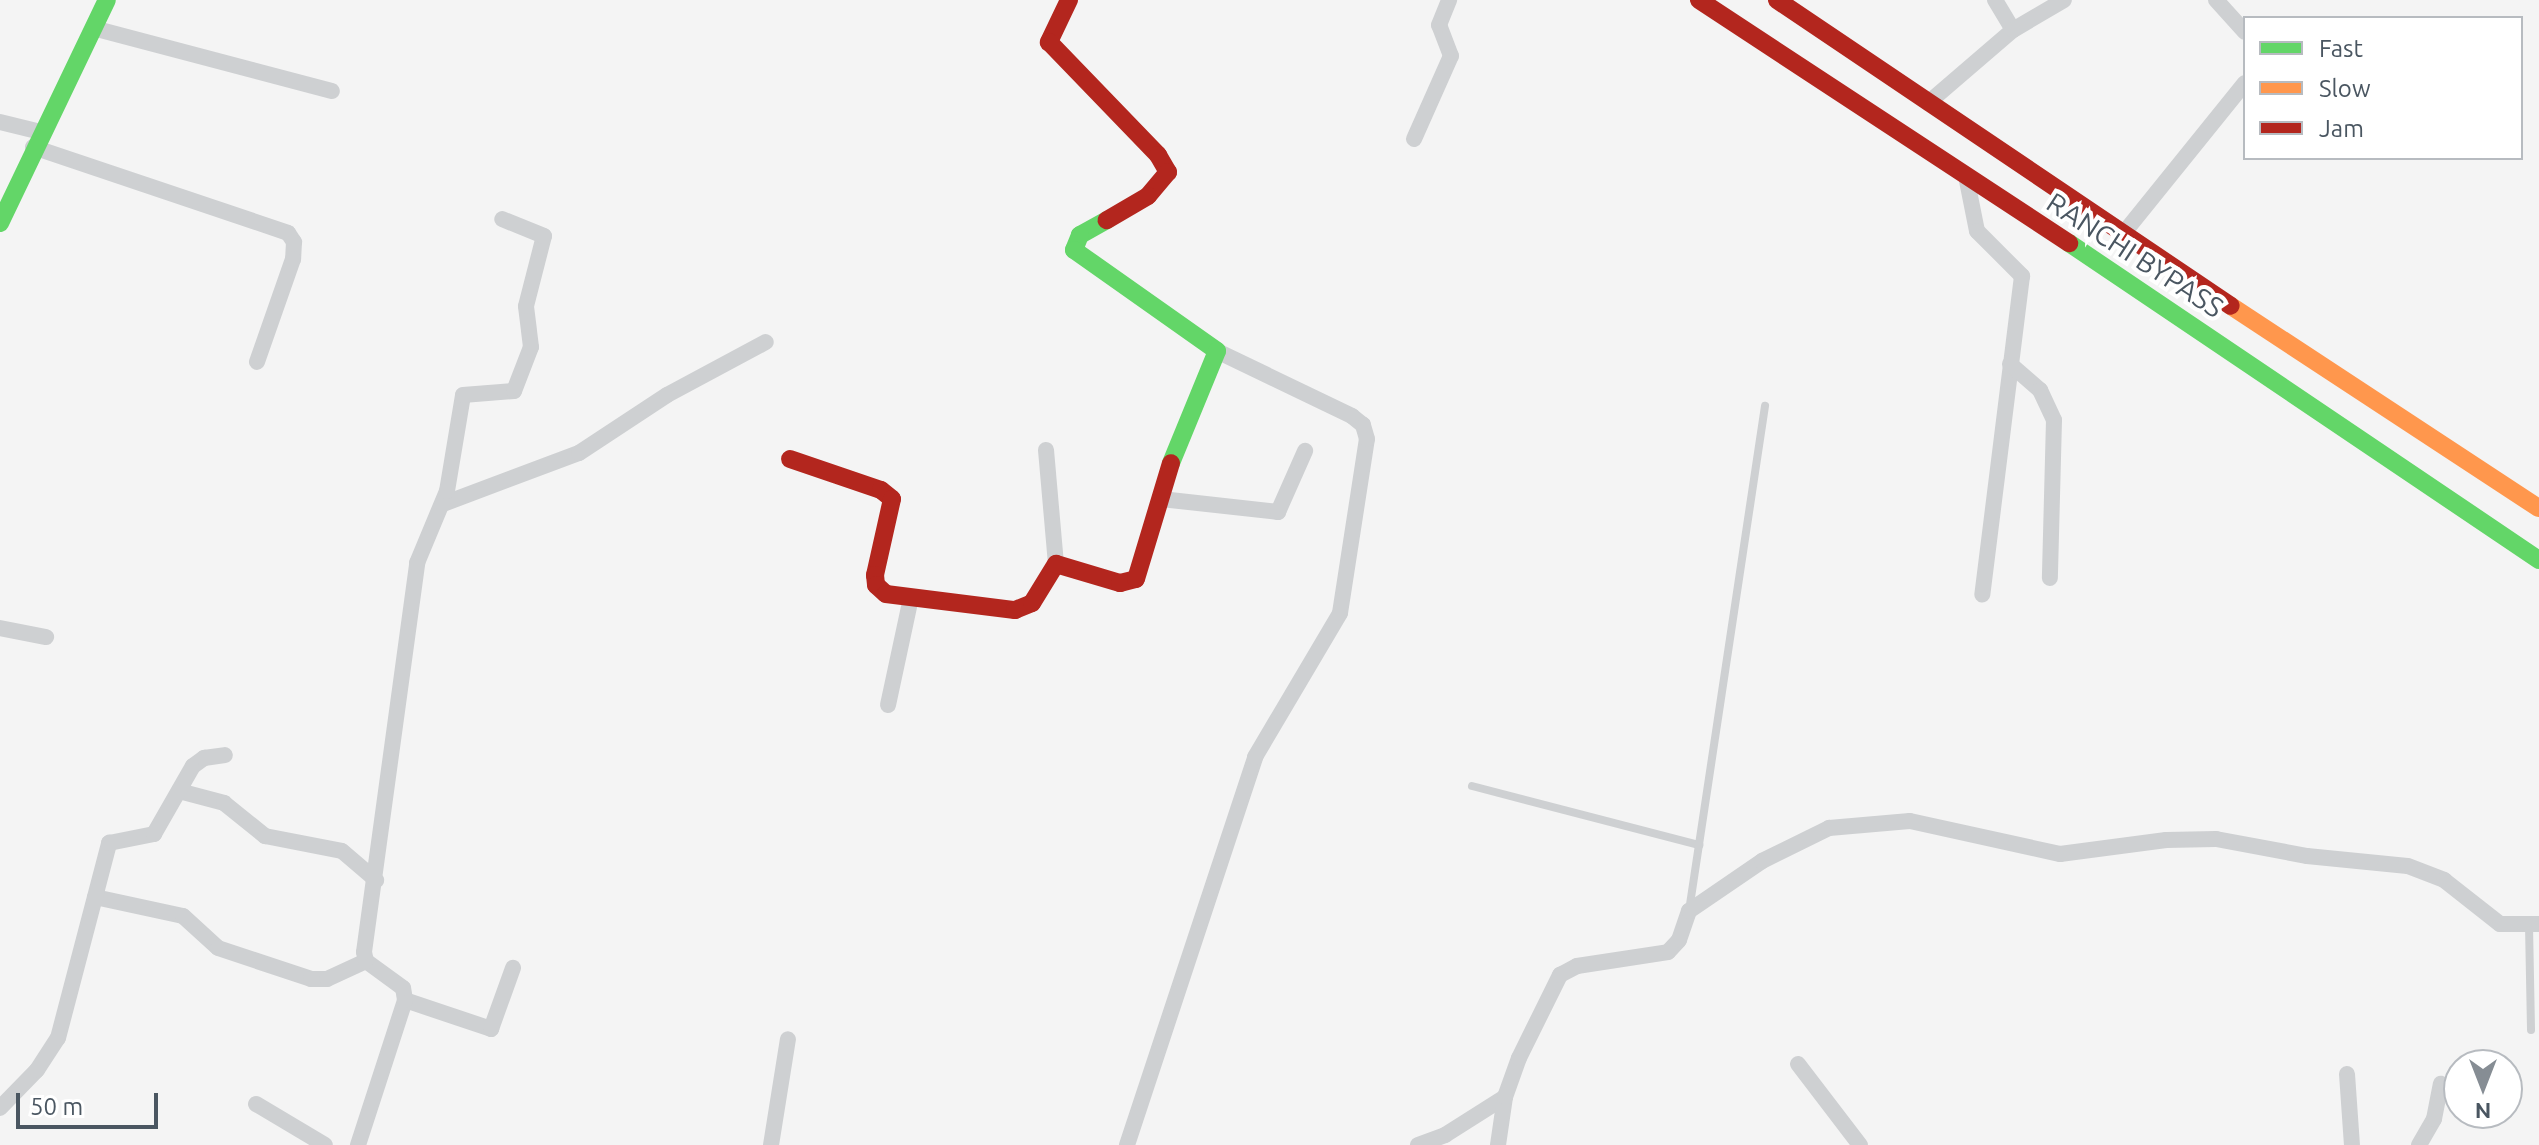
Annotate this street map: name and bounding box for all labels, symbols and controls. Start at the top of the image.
legend [2243,16,2523,160]
text: Fast [2319,35,2363,62]
text: Slow [2319,75,2371,102]
text: Jam [2319,115,2364,142]
street label: RANCHI BYPASS [2040,185,2230,325]
north arrow [2443,1049,2523,1129]
scale bar [20,1077,162,1127]
text: 50 m [30,1093,83,1120]
text: N [2475,1099,2491,1124]

